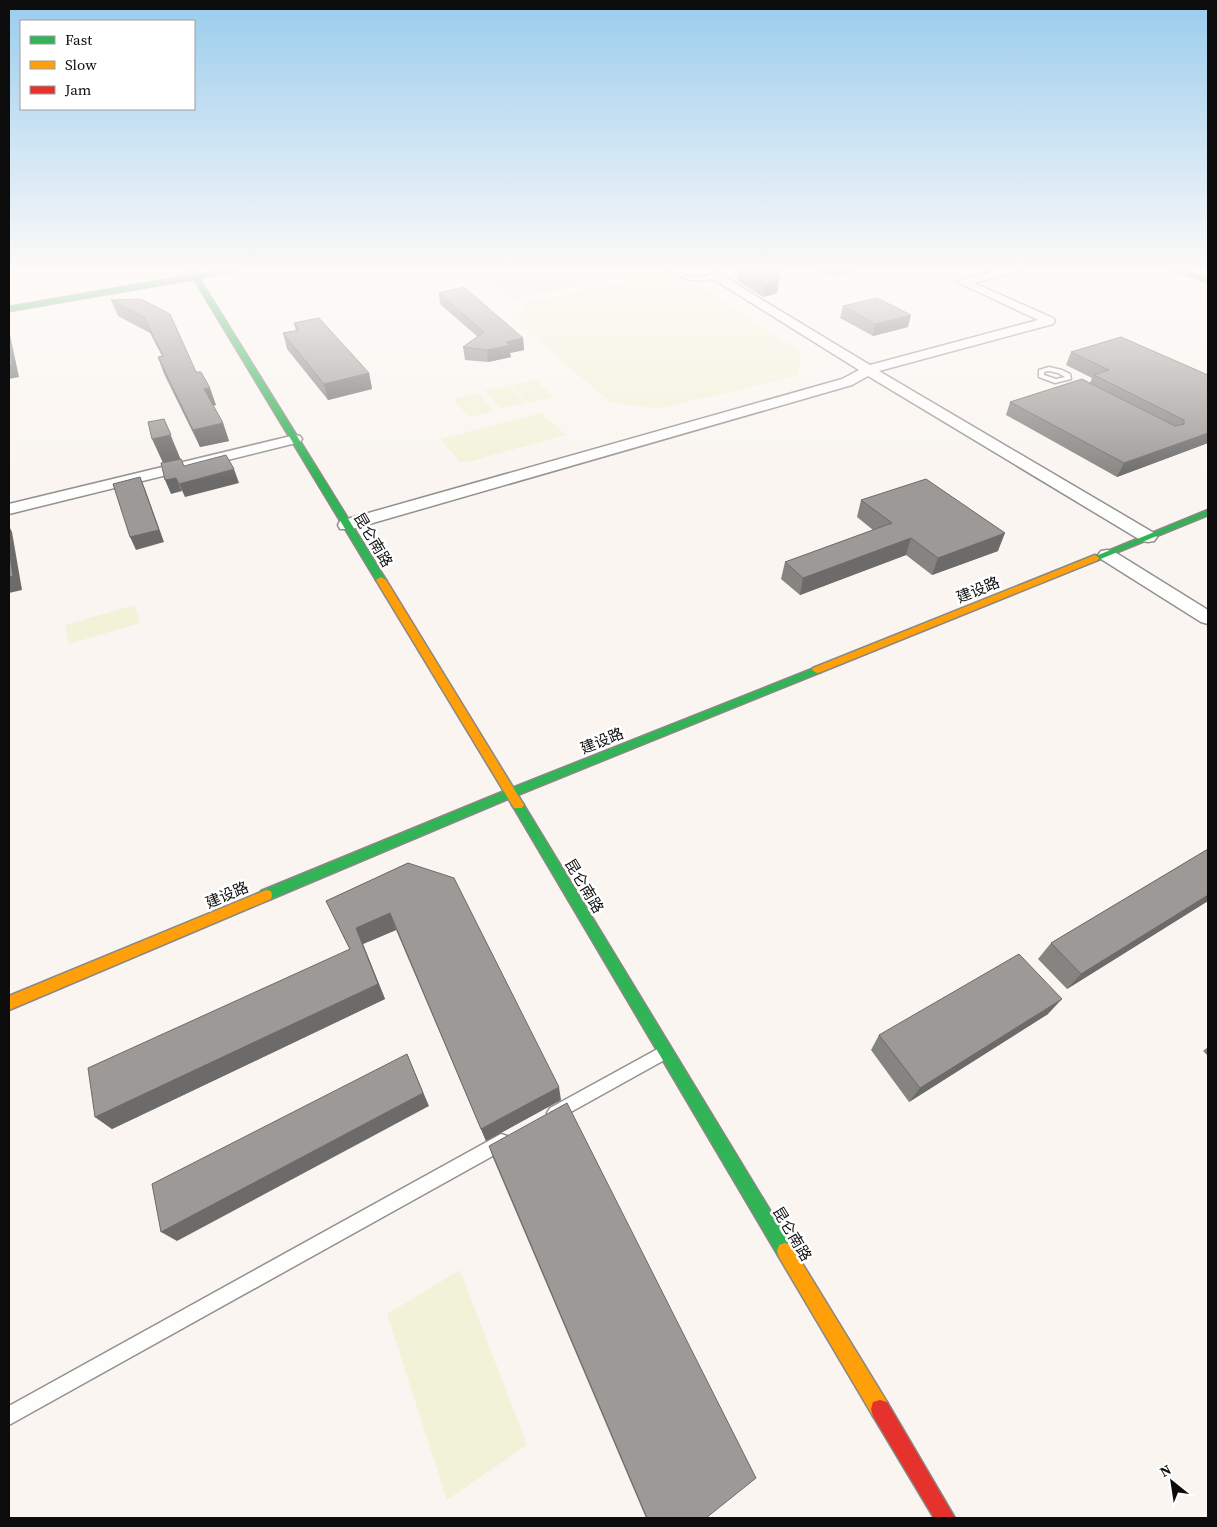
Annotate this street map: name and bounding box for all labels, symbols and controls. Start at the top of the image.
legend [20,20,195,110]
text: Fast [65,29,92,50]
text: Slow [65,54,97,75]
text: Jam [64,79,92,100]
street label: 昆仑南路 [349,509,398,571]
street label: 建设路 [953,571,1003,608]
street label: 建设路 [577,722,627,759]
street label: 昆仑南路 [560,855,609,917]
street label: 建设路 [202,876,252,913]
street label: 昆仑南路 [768,1203,817,1265]
north arrow [1147,1457,1197,1507]
text: N [1156,1460,1175,1482]

